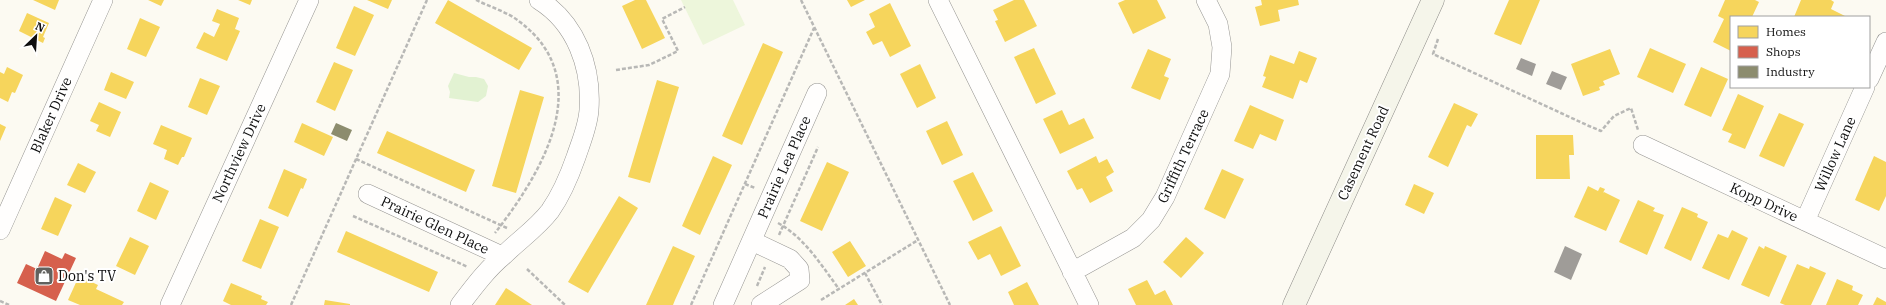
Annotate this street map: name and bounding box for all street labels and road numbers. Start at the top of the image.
street label: Blaker Drive [26,74,76,156]
street label: Northview Drive [208,101,270,205]
street label: Casement Road [1333,102,1393,203]
street label: Griffith Terrace [1153,106,1213,206]
street label: Prairie Lea Place [753,113,815,221]
street label: Willow Lane [1810,114,1860,194]
street label: Kopp Drive [1727,178,1801,226]
street label: Prairie Glen Place [378,192,492,258]

